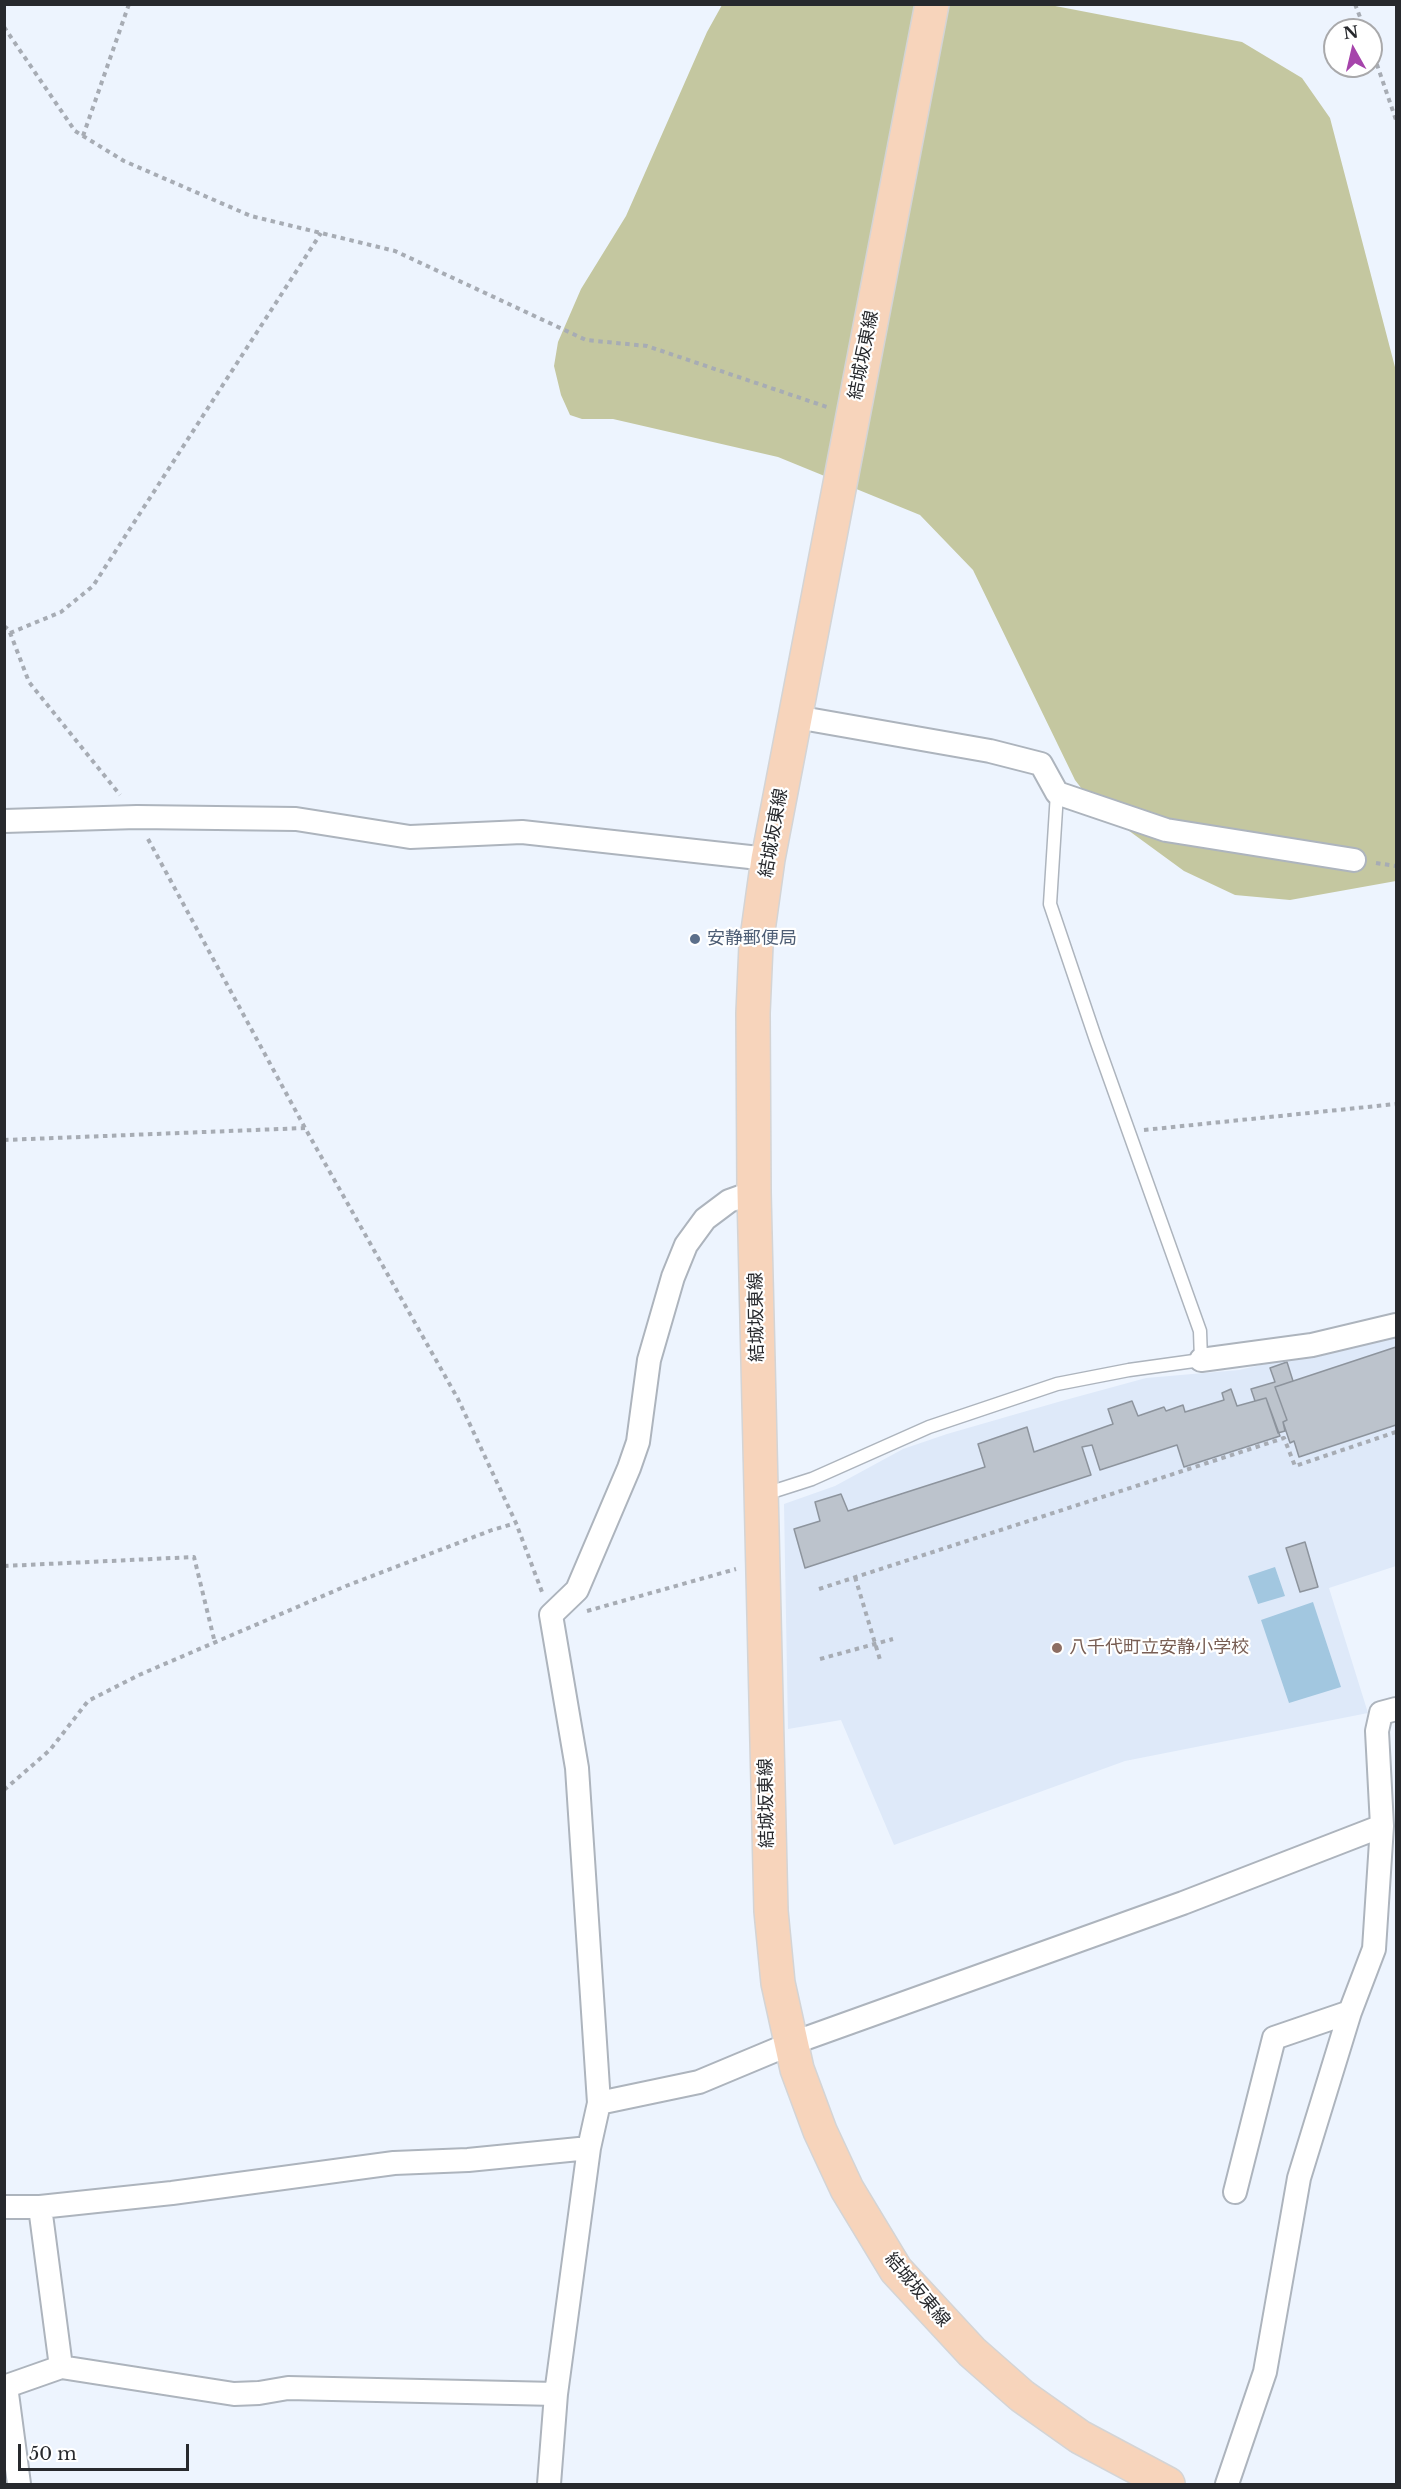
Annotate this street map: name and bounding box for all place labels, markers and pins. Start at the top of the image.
place label: 安静郵便局 [707,928,797,950]
marker: 安静郵便局 [688,932,702,946]
place label: 八千代町立安静小学校 [1069,1637,1249,1659]
marker: 八千代町立安静小学校 [1050,1641,1064,1655]

